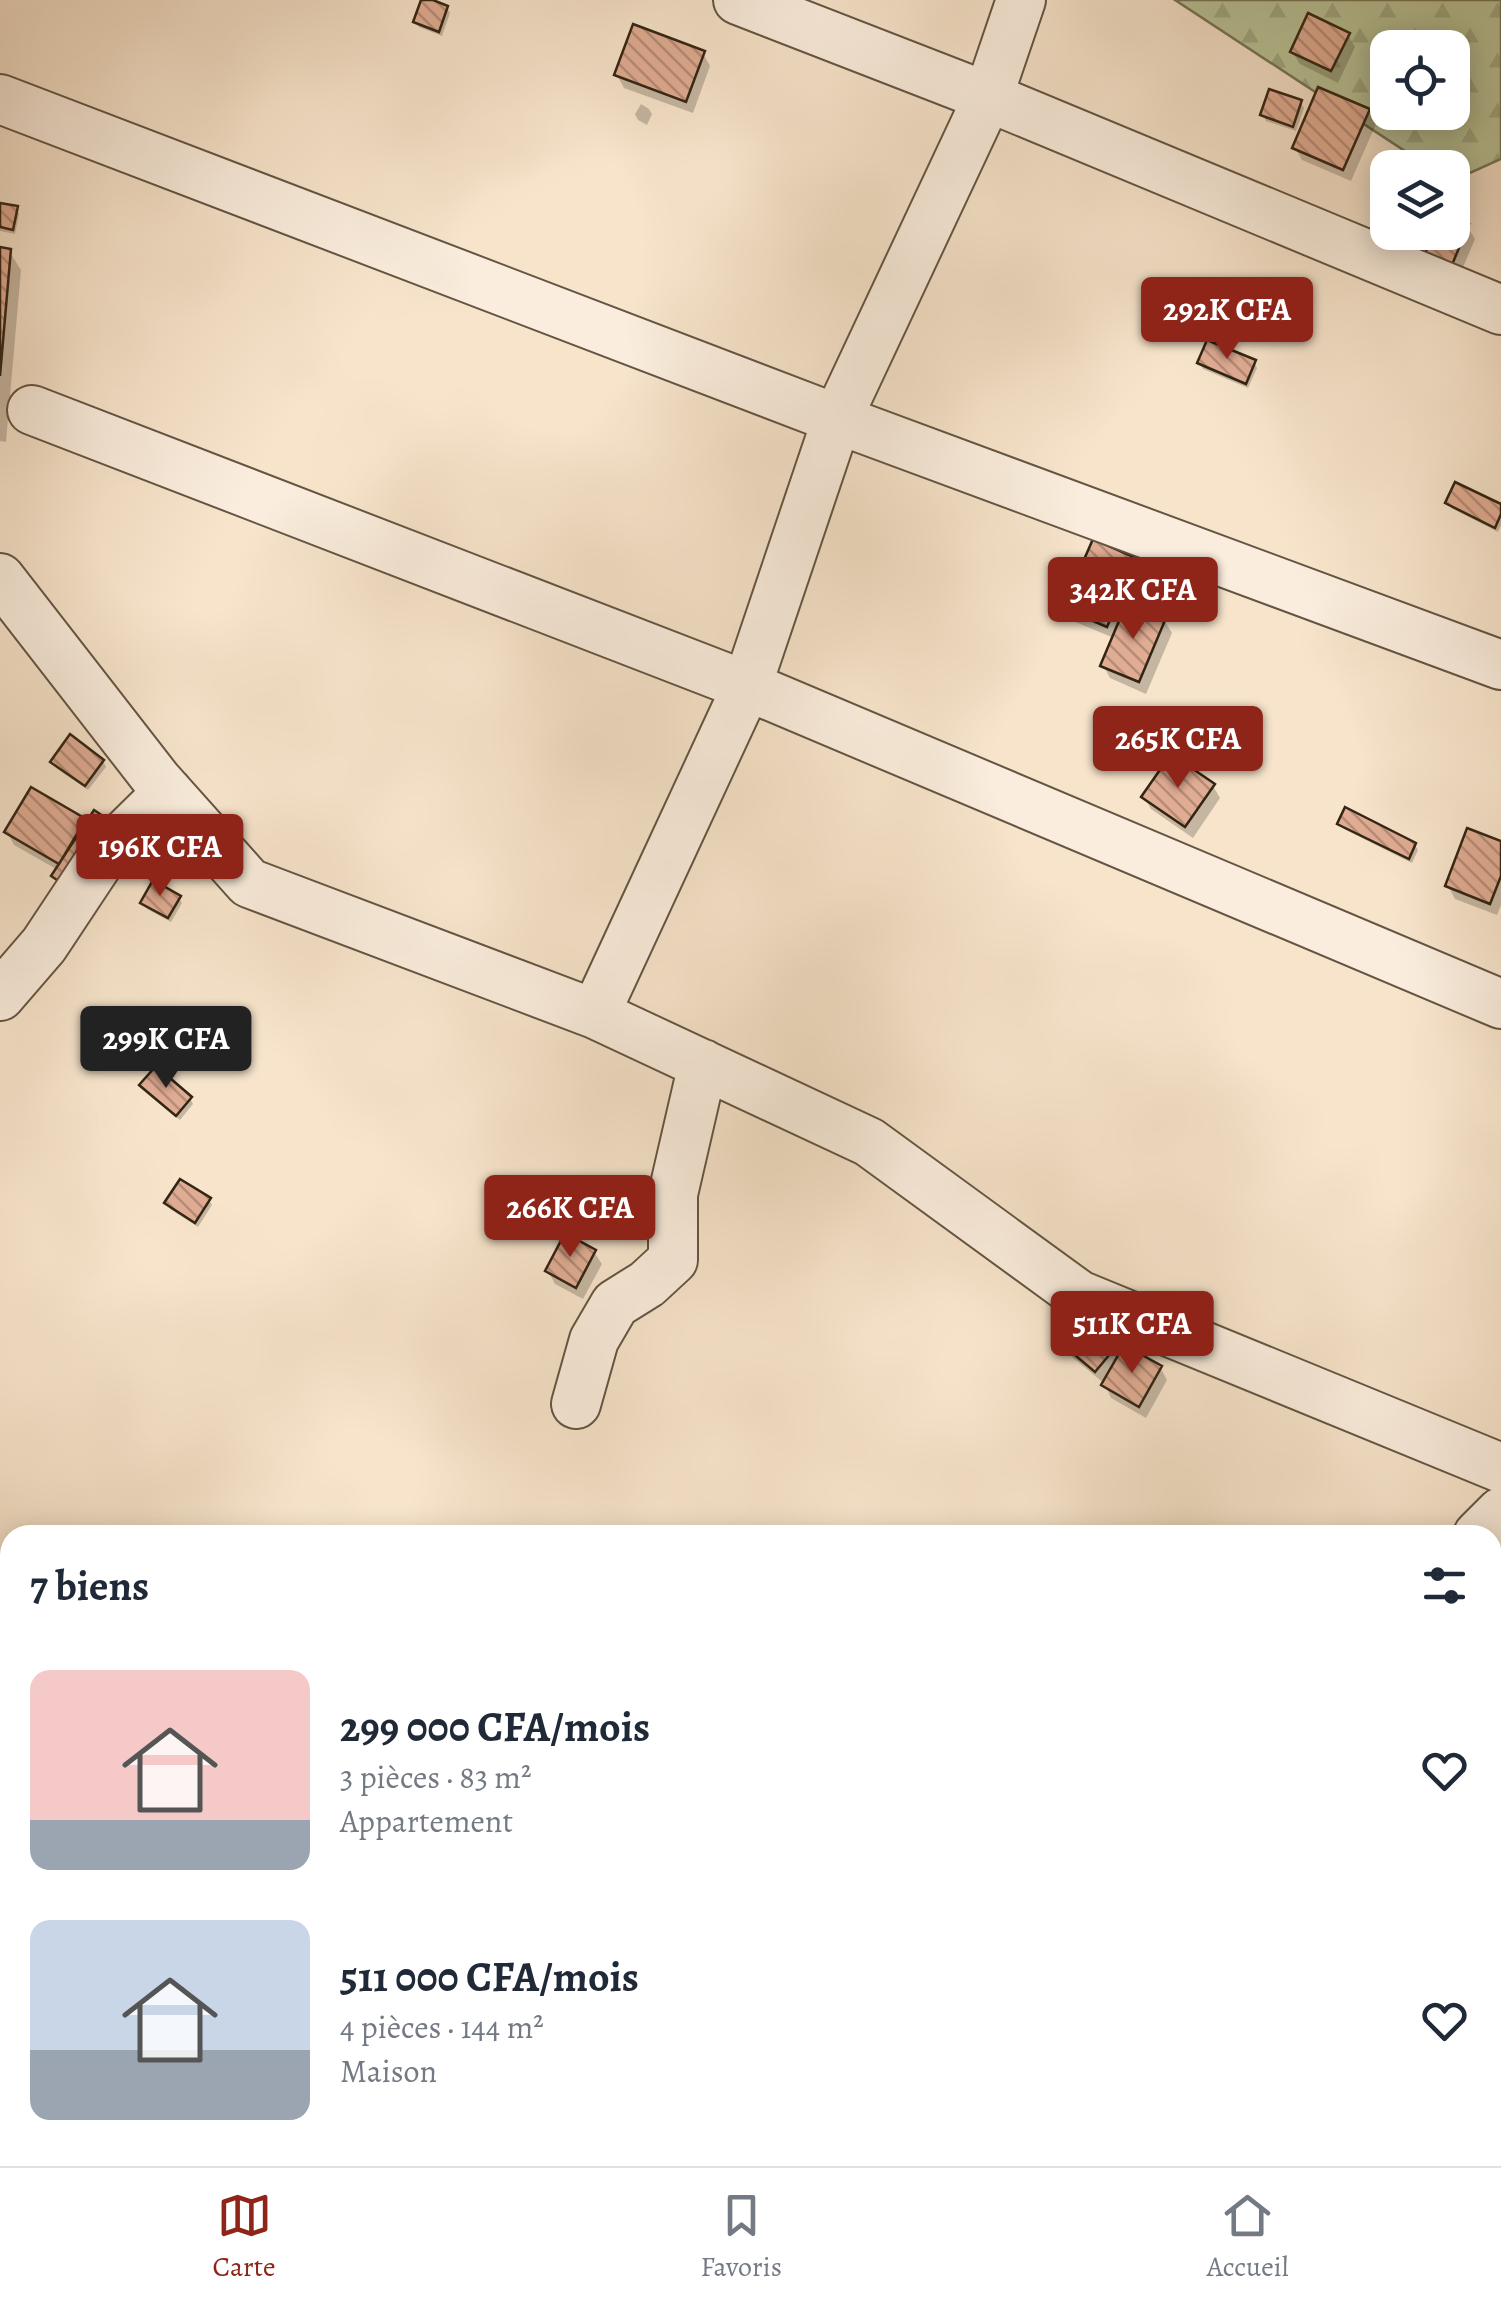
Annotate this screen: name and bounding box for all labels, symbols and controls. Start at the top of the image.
map controls [1370,30,1470,250]
button: locate [1370,30,1470,130]
button: layers [1370,150,1470,250]
pin: 292K CFA [1124,277,1330,362]
text: 292K CFA [1163,287,1291,331]
pin: 342K CFA [1030,557,1236,642]
text: 342K CFA [1070,567,1196,611]
pin: 265K CFA [1075,706,1281,791]
text: 265K CFA [1115,716,1241,760]
pin: 196K CFA [57,814,263,899]
text: 196K CFA [98,824,222,868]
pin: 299K CFA [63,1006,269,1091]
text: 299K CFA [102,1016,230,1060]
pin: 266K CFA [467,1175,673,1260]
text: 266K CFA [506,1185,634,1229]
pin: 511K CFA [1029,1291,1235,1376]
text: 511K CFA [1073,1301,1191,1345]
text: 7 biens [30,1557,149,1614]
icon: filters [1417,1558,1472,1613]
text: 299 000 CFA/mois [340,1698,650,1755]
icon: home [110,1710,230,1830]
icon: heart [1417,1743,1472,1798]
text: 3 pièces · 83 m² [340,1755,532,1799]
text: Appartement [340,1799,513,1843]
text: 511 000 CFA/mois [340,1948,639,2005]
icon: home [110,1960,230,2080]
icon: heart [1417,1993,1472,2048]
text: 4 pièces · 144 m² [340,2005,544,2049]
text: Maison [340,2049,437,2093]
tab: Carte [212,2188,276,2286]
tab: Favoris [700,2188,782,2286]
tab: Accueil [1207,2188,1289,2286]

